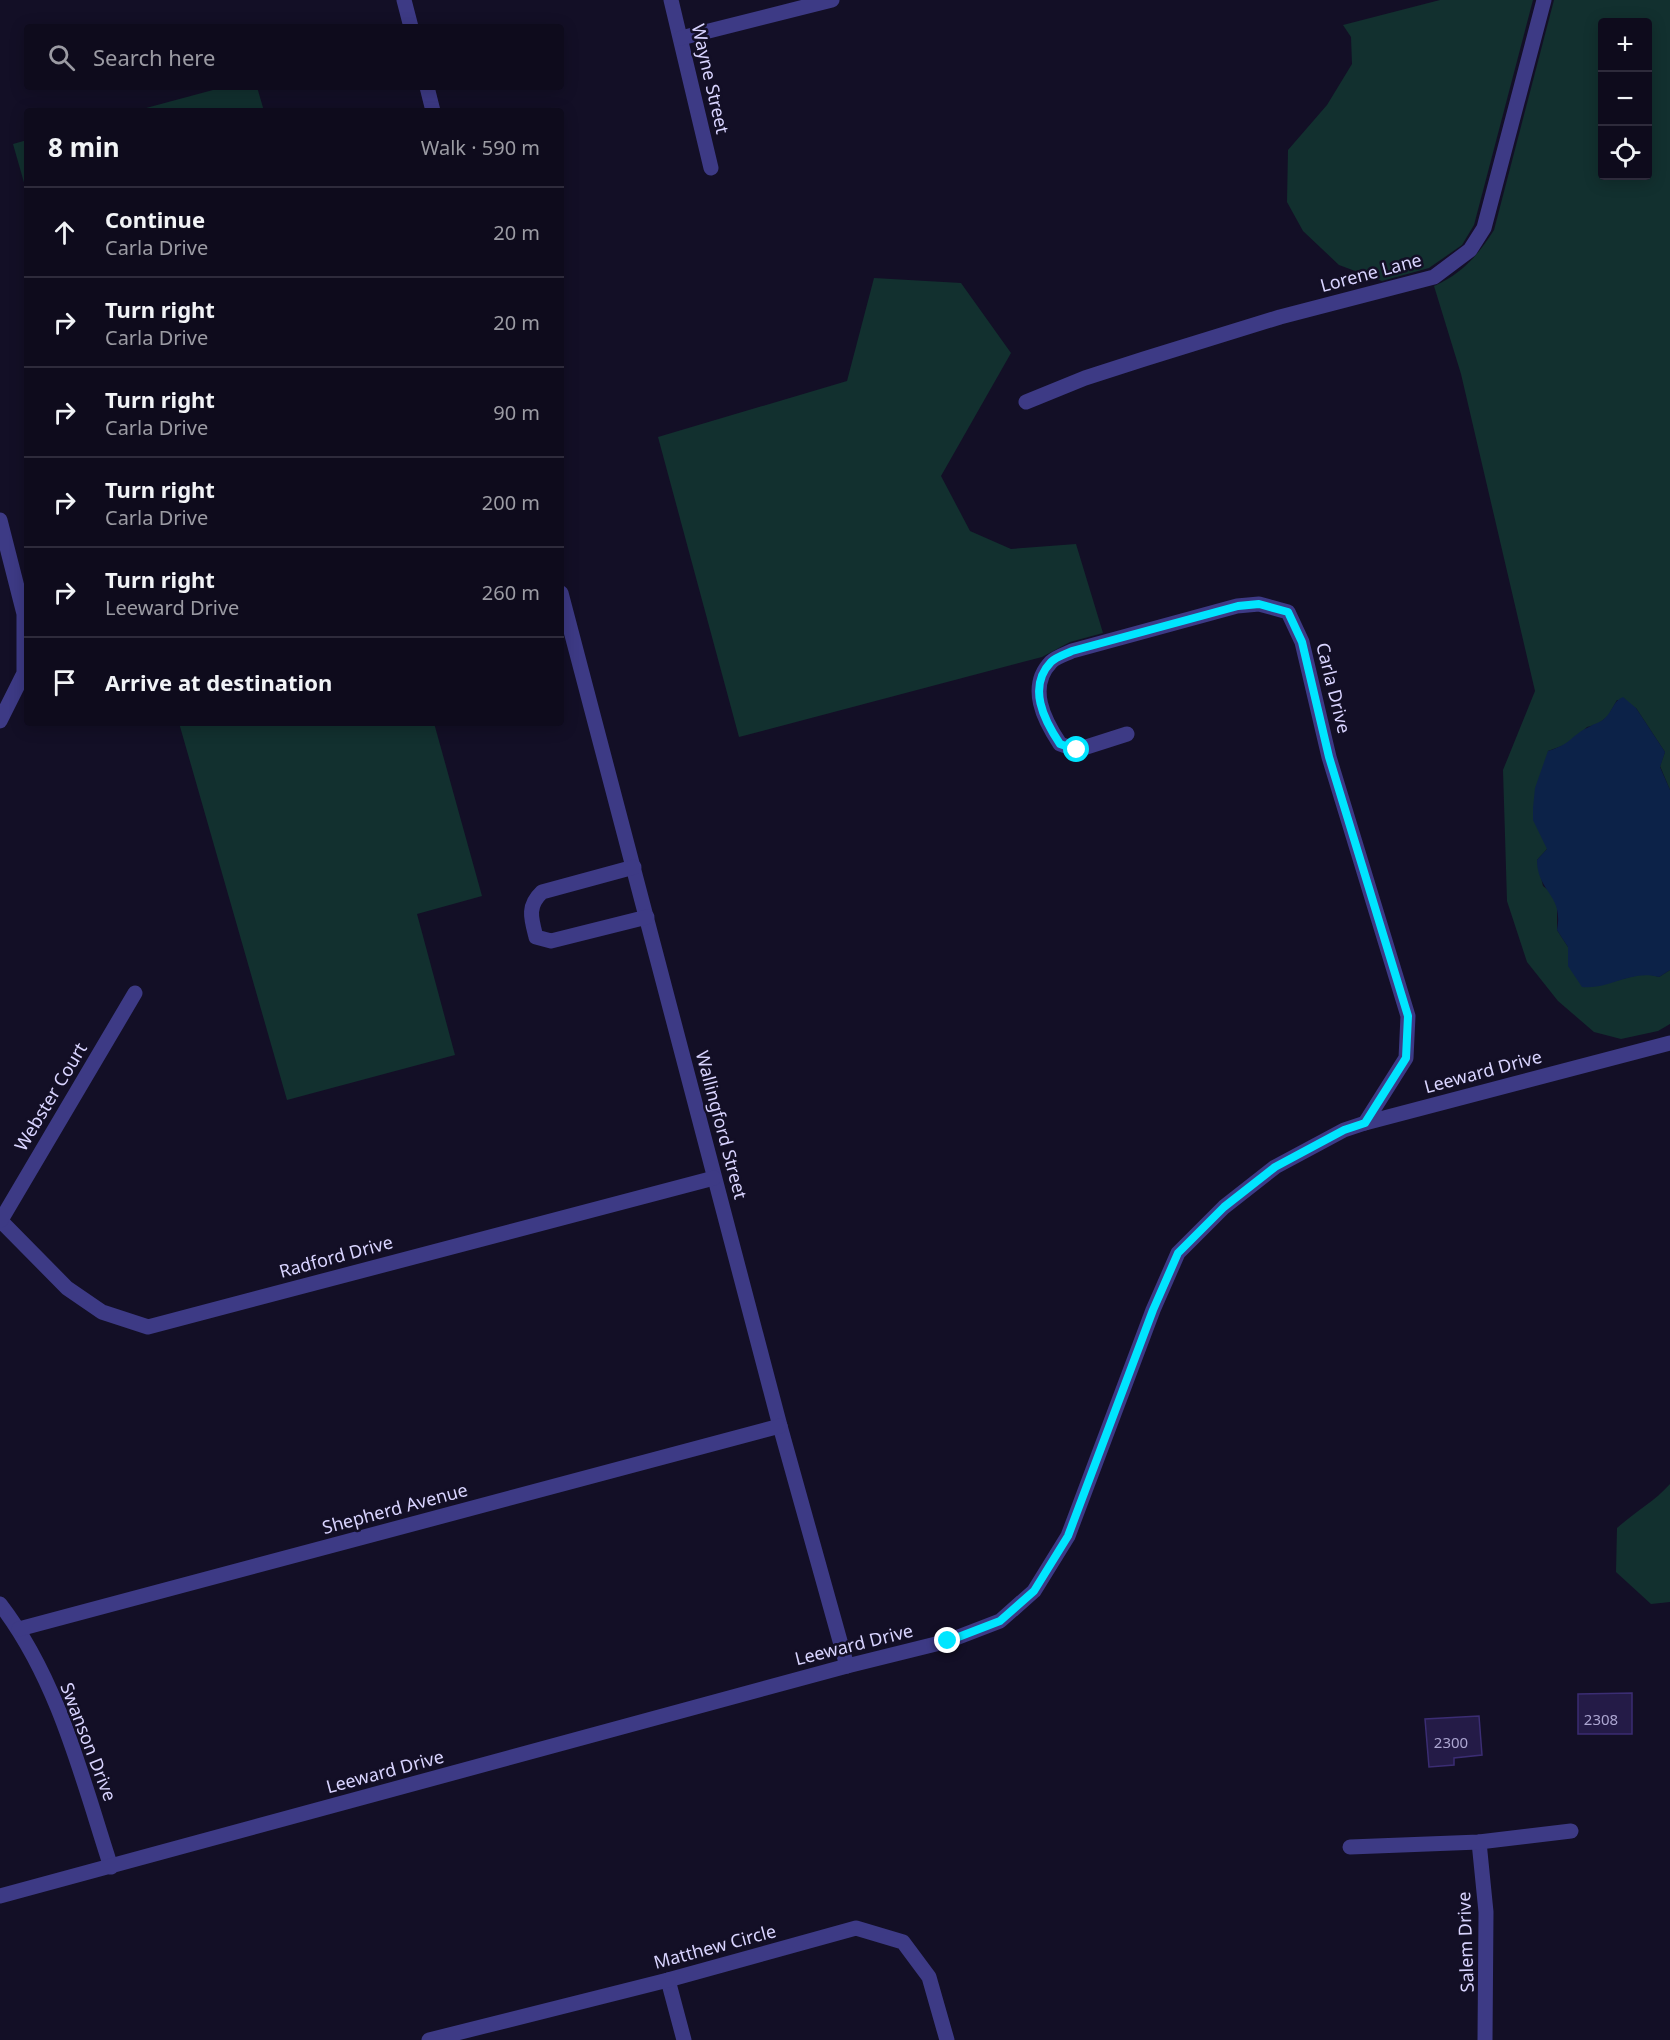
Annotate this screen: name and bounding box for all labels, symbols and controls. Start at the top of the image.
map controls [1598,18,1652,180]
button: + [1598,18,1652,72]
street label: Wayne Street [687,22,735,136]
search box [24,24,564,90]
icon: search [45,41,78,74]
text: Search here [93,42,215,72]
button: − [1598,72,1652,126]
button: locate [1598,126,1652,180]
text: 8 min [48,129,120,165]
text: Walk · 590 m [421,134,540,161]
text: Continue [105,204,205,234]
icon: ahead [48,216,81,249]
text: 20 m [493,219,540,246]
text: Carla Drive [105,234,208,261]
street label: Lorene Lane [1317,247,1424,297]
text: Turn right [105,294,215,324]
icon: right [48,306,81,339]
text: 20 m [493,309,540,336]
text: Carla Drive [105,324,208,351]
text: Turn right [105,384,215,414]
icon: right [48,396,81,429]
text: 90 m [493,399,540,426]
text: Carla Drive [105,414,208,441]
text: Turn right [105,474,215,504]
icon: right [48,486,81,519]
text: 200 m [482,489,540,516]
text: Carla Drive [105,504,208,531]
text: Turn right [105,564,215,594]
icon: right [48,576,81,609]
text: 260 m [482,579,540,606]
text: Leeward Drive [105,594,239,621]
street label: Carla Drive [1311,640,1357,736]
icon: arrive [48,666,81,699]
text: Arrive at destination [105,667,332,697]
route start [1063,736,1089,762]
street label: Webster Court [8,1037,92,1155]
street label: Leeward Drive [1421,1044,1544,1098]
street label: Wallingford Street [691,1048,753,1202]
street label: Radford Drive [276,1229,395,1283]
street label: Shepherd Avenue [319,1477,470,1539]
street label: Leeward Drive [792,1618,915,1670]
route end [934,1627,960,1653]
street label: Swanson Drive [55,1679,123,1804]
house number: 2308 [1584,1709,1618,1729]
house number: 2300 [1434,1732,1468,1752]
street label: Leeward Drive [323,1744,446,1798]
street label: Salem Drive [1451,1891,1479,1993]
street label: Matthew Circle [651,1918,779,1974]

